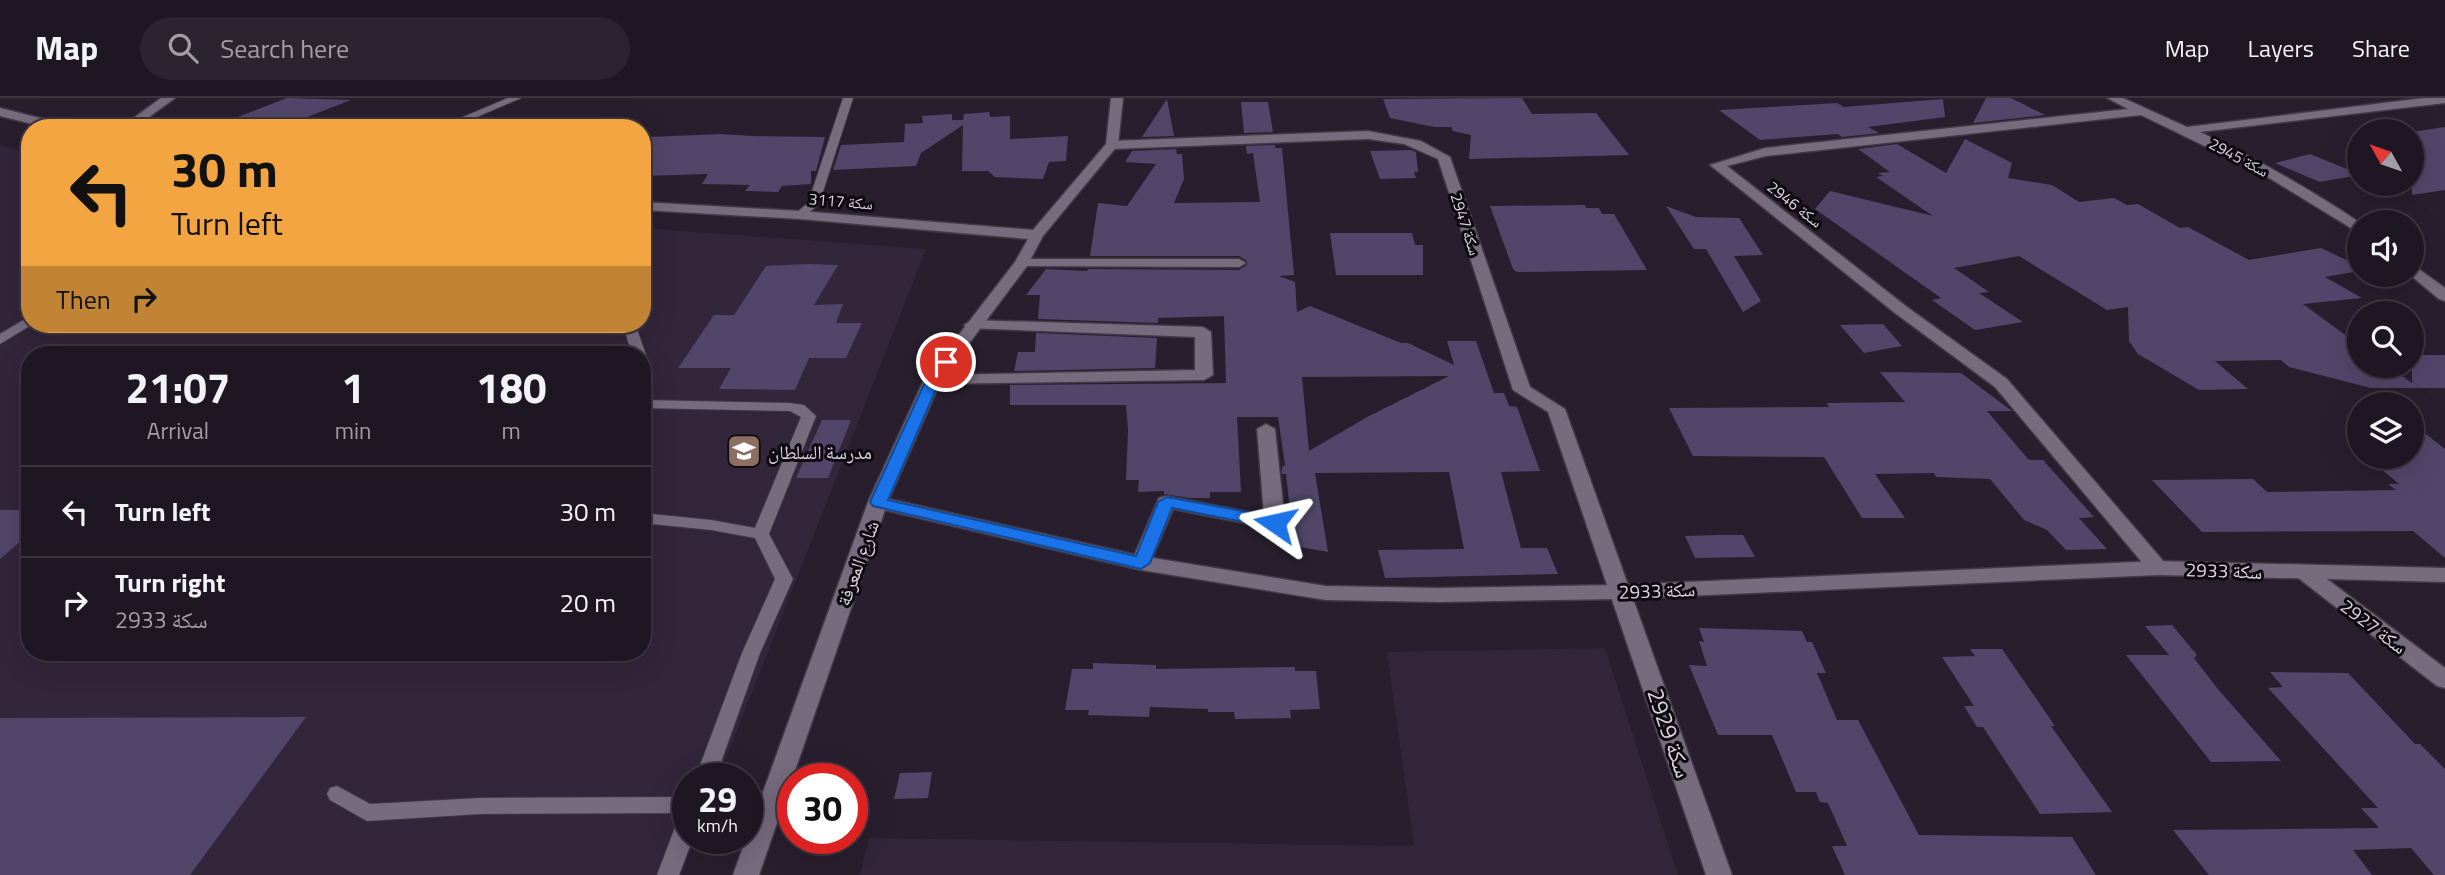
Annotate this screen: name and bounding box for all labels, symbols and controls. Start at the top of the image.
search box [140,17,630,80]
text: Map [35,23,98,73]
icon: search [164,29,202,67]
text: Search here [220,29,349,68]
text: Map [2165,30,2210,66]
text: Layers [2248,30,2314,66]
text: Share [2352,30,2410,66]
north arrow [2347,119,2424,196]
map controls [2347,119,2424,469]
text: 30 m [171,131,278,206]
street label: سكة 2945 [2205,131,2273,183]
icon: left [56,147,147,238]
street label: سكة 2946 [1762,175,1828,233]
street label: سكة 3117 [808,186,874,216]
street label: سكة 2947 [1445,190,1487,258]
text: Turn left [171,199,283,247]
button: sound [2347,210,2424,287]
text: Then [56,280,111,319]
icon: right [125,280,163,318]
button: search [2347,301,2424,378]
pin [916,332,976,392]
icon: arrive [927,343,965,381]
text: 21:07 [125,355,230,419]
text: 1 [341,355,365,419]
text: 180 [476,355,546,419]
button: layers [2347,392,2424,469]
text: Arrival [147,413,209,448]
text: min [335,413,371,448]
text: m [502,413,521,448]
school or university icon: مدرسة السلطان [725,432,763,470]
place label: مدرسة السلطان [768,437,872,466]
position arrow [1238,486,1312,560]
text: Turn left [115,492,210,531]
text: 30 m [559,492,616,531]
icon: left [56,493,94,531]
street label: شارع المعرفة [828,516,886,610]
street label: سكة 2933 [2185,554,2263,586]
text: Turn right [115,563,226,602]
street label: سكة 2933 [1618,574,1696,606]
text: 20 m [559,583,616,622]
icon: right [56,584,94,622]
street label: سكة 2927 [2335,591,2413,661]
text: سكة 2933 [115,602,208,637]
street label: سكة 2929 [1638,683,1702,783]
speed limit sign: 30 [777,763,868,854]
text: 29 [698,772,737,826]
text: km/h [697,812,738,839]

